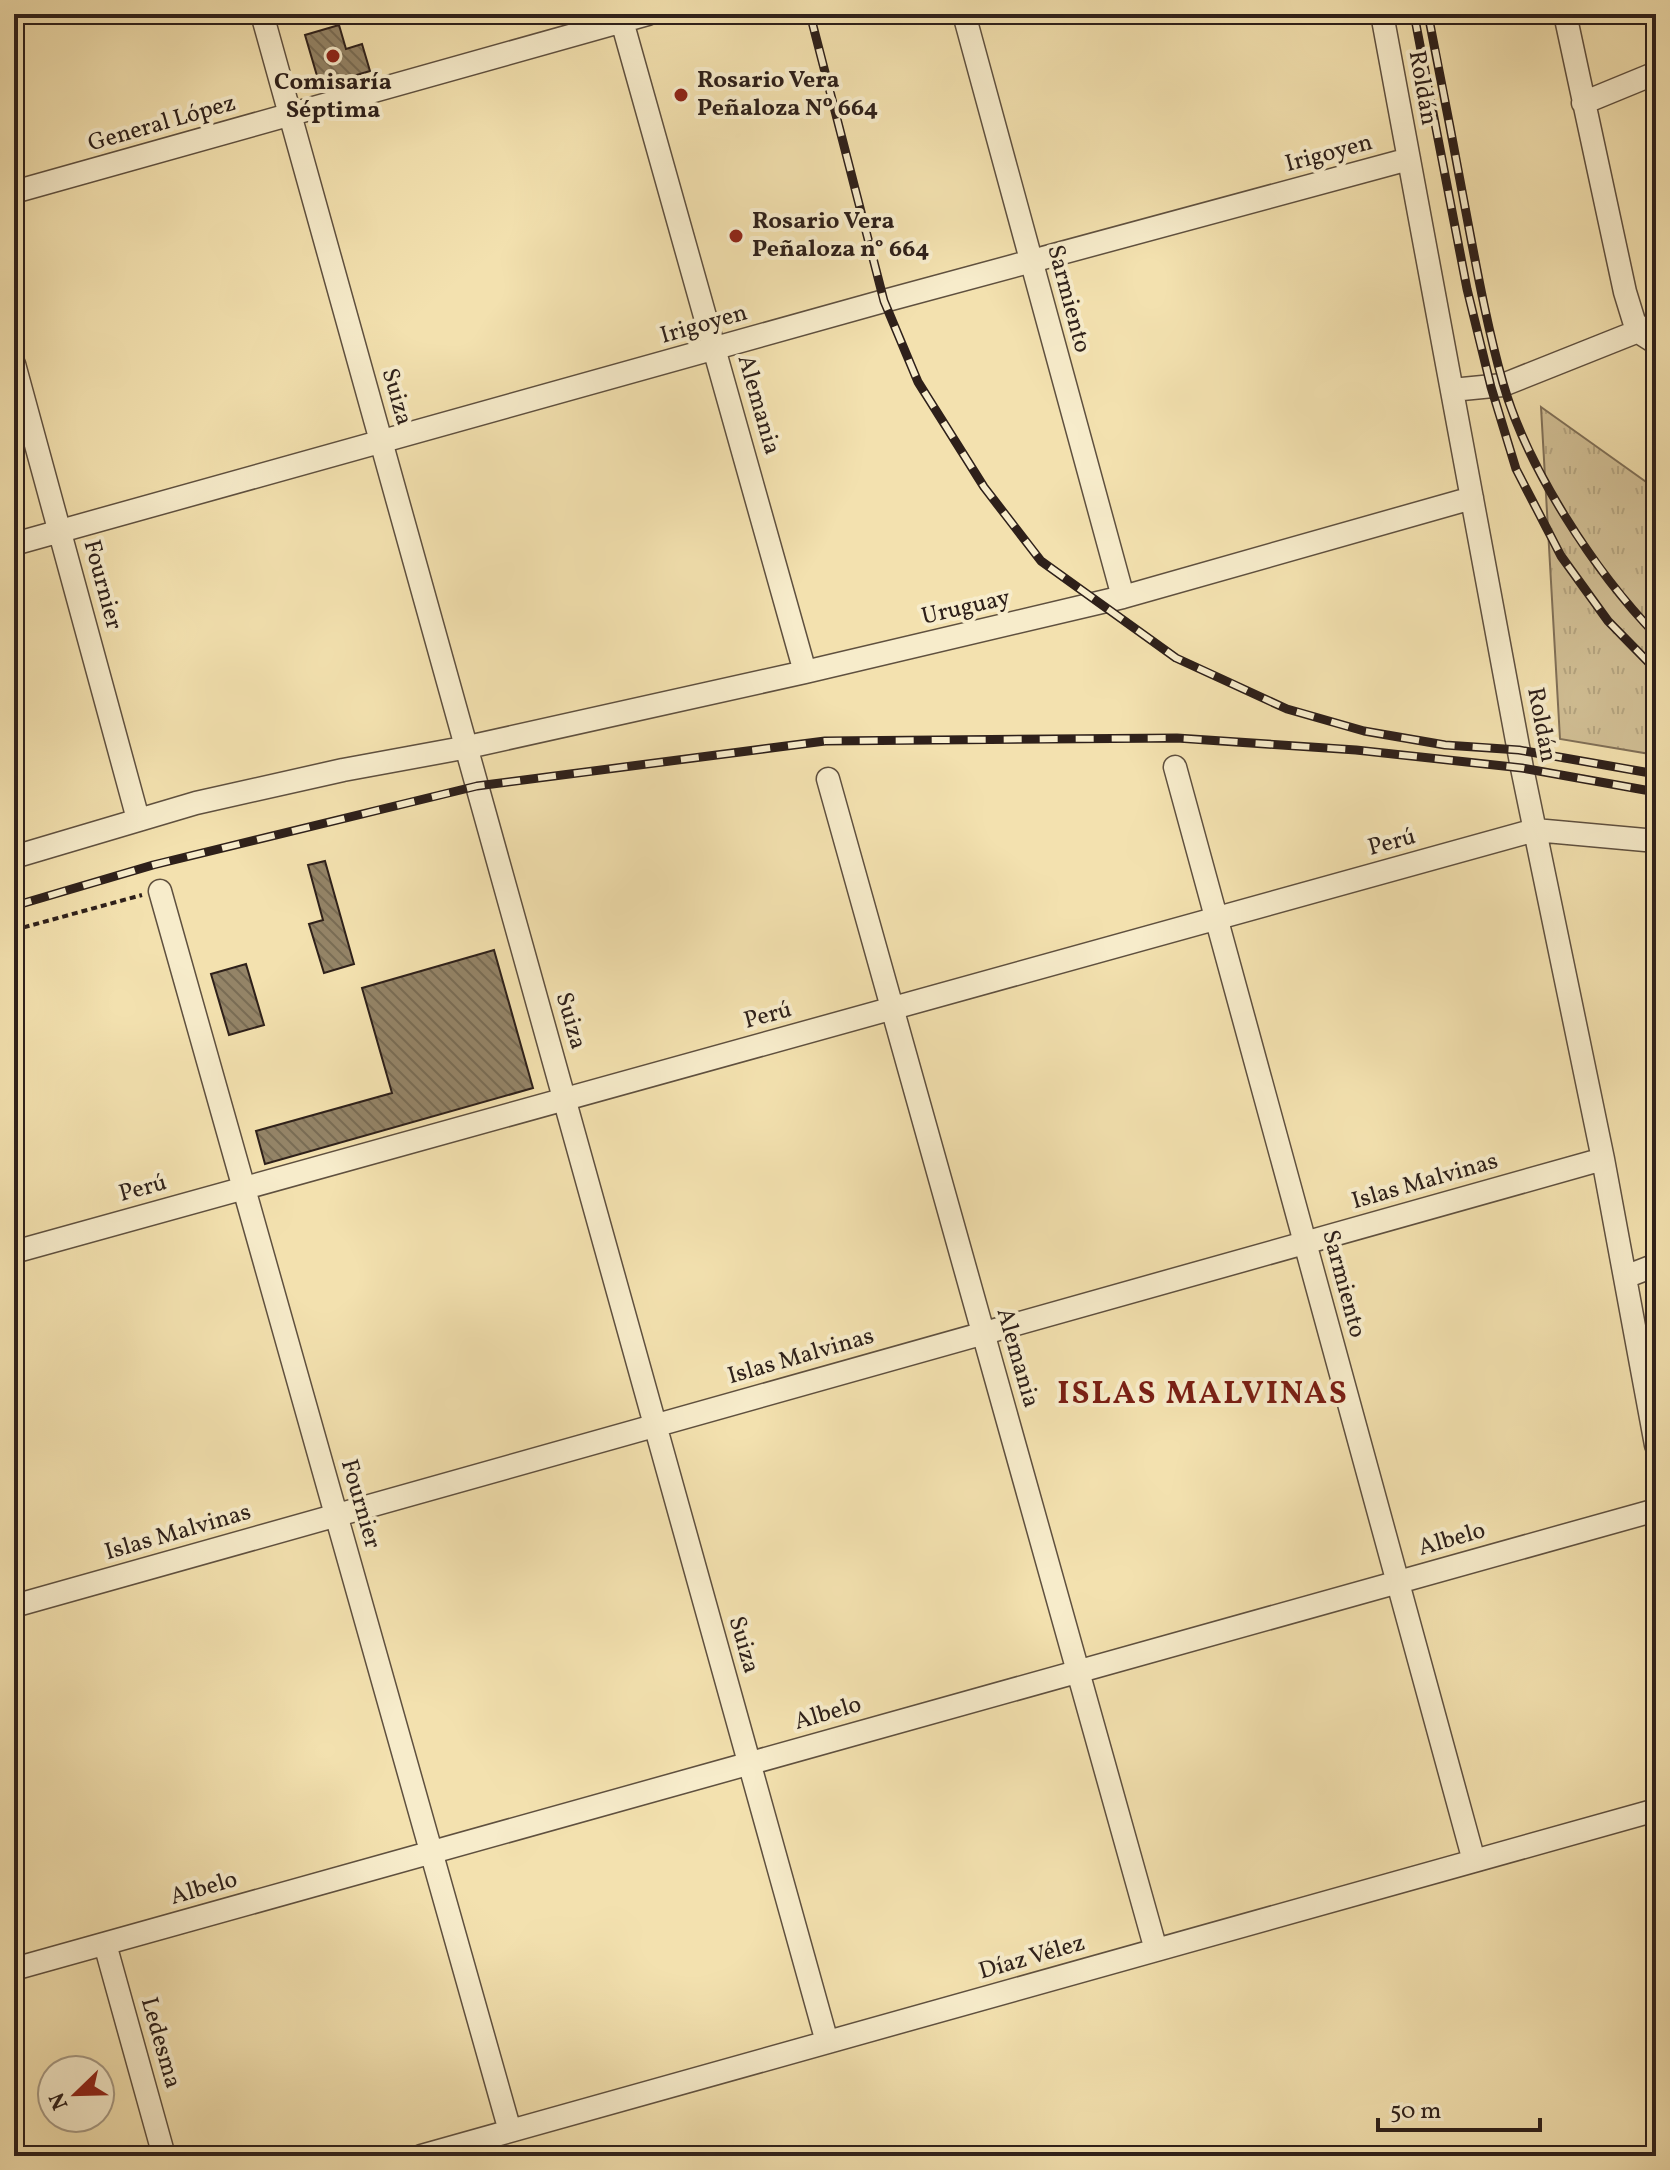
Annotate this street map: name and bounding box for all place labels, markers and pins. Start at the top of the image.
marker: Comisaría Séptima [324,47,342,65]
place label: Rosario Vera Peñaloza Nº 664 [697,64,878,126]
place label: Comisaría Séptima [274,66,392,128]
marker: Rosario Vera Peñaloza Nº 664 [672,86,690,104]
place label: Rosario Vera Peñaloza n° 664 [752,205,930,267]
marker: Rosario Vera Peñaloza n° 664 [727,227,745,245]

